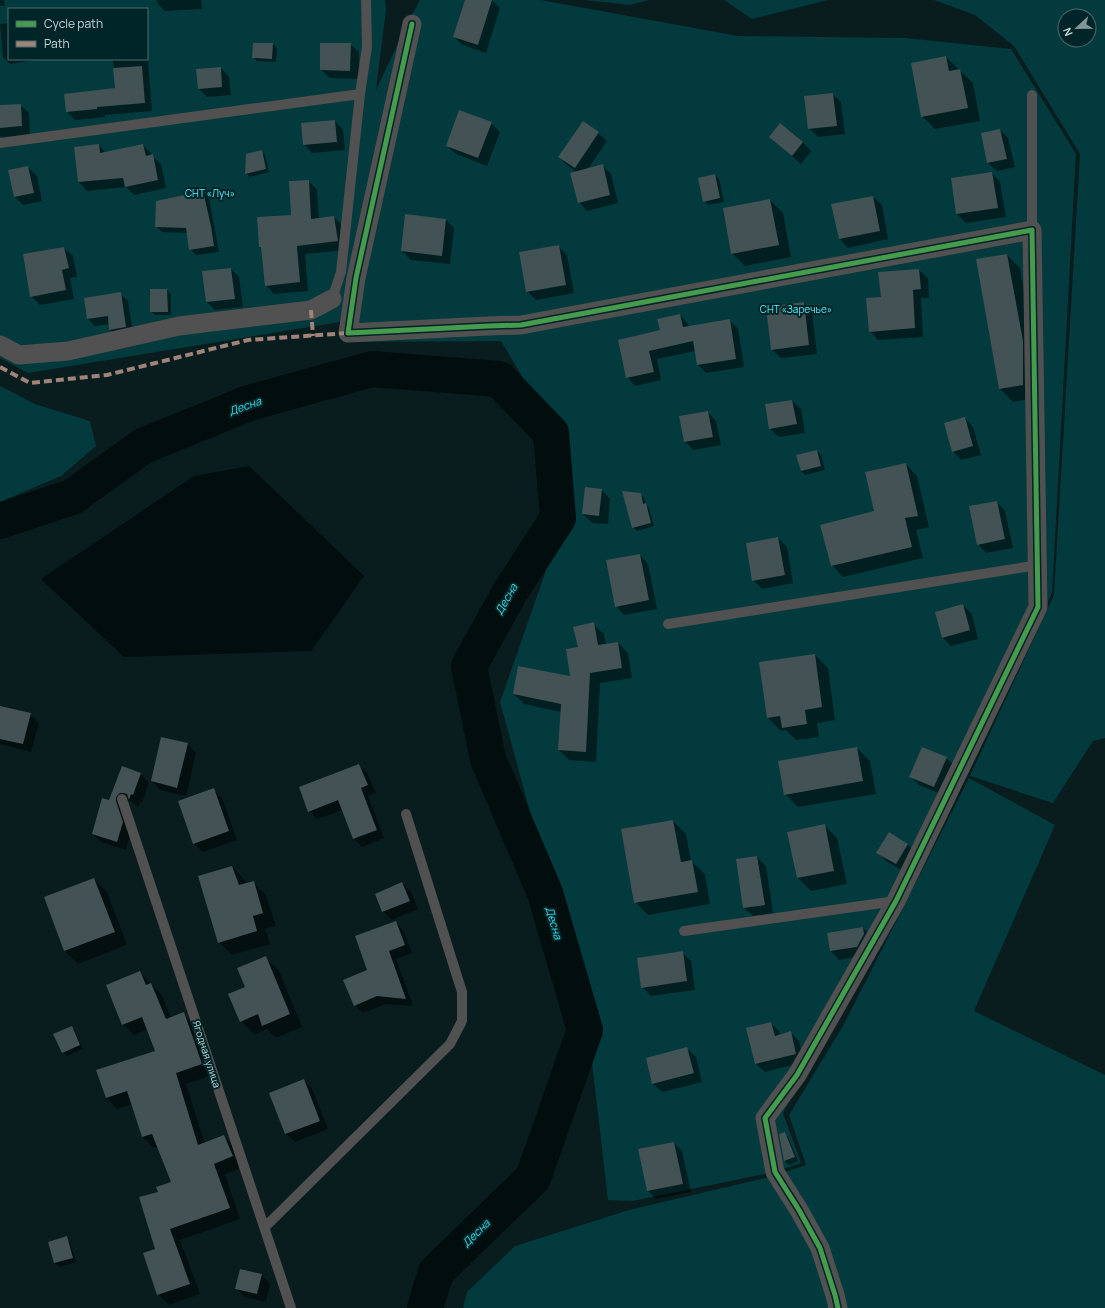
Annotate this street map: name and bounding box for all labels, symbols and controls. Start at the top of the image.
legend [8,8,148,60]
north arrow [1057,8,1097,48]
text: Cycle path [44,15,103,32]
text: N [1059,25,1076,38]
text: Path [44,35,70,52]
park label: СНТ «Луч» [185,186,235,200]
park label: СНТ «Заречье» [760,302,832,316]
water label: Десна [227,393,264,418]
water label: Десна [491,580,521,617]
water label: Десна [543,905,567,942]
street label: Ягодная улица [190,1019,224,1089]
water label: Десна [458,1215,493,1250]

